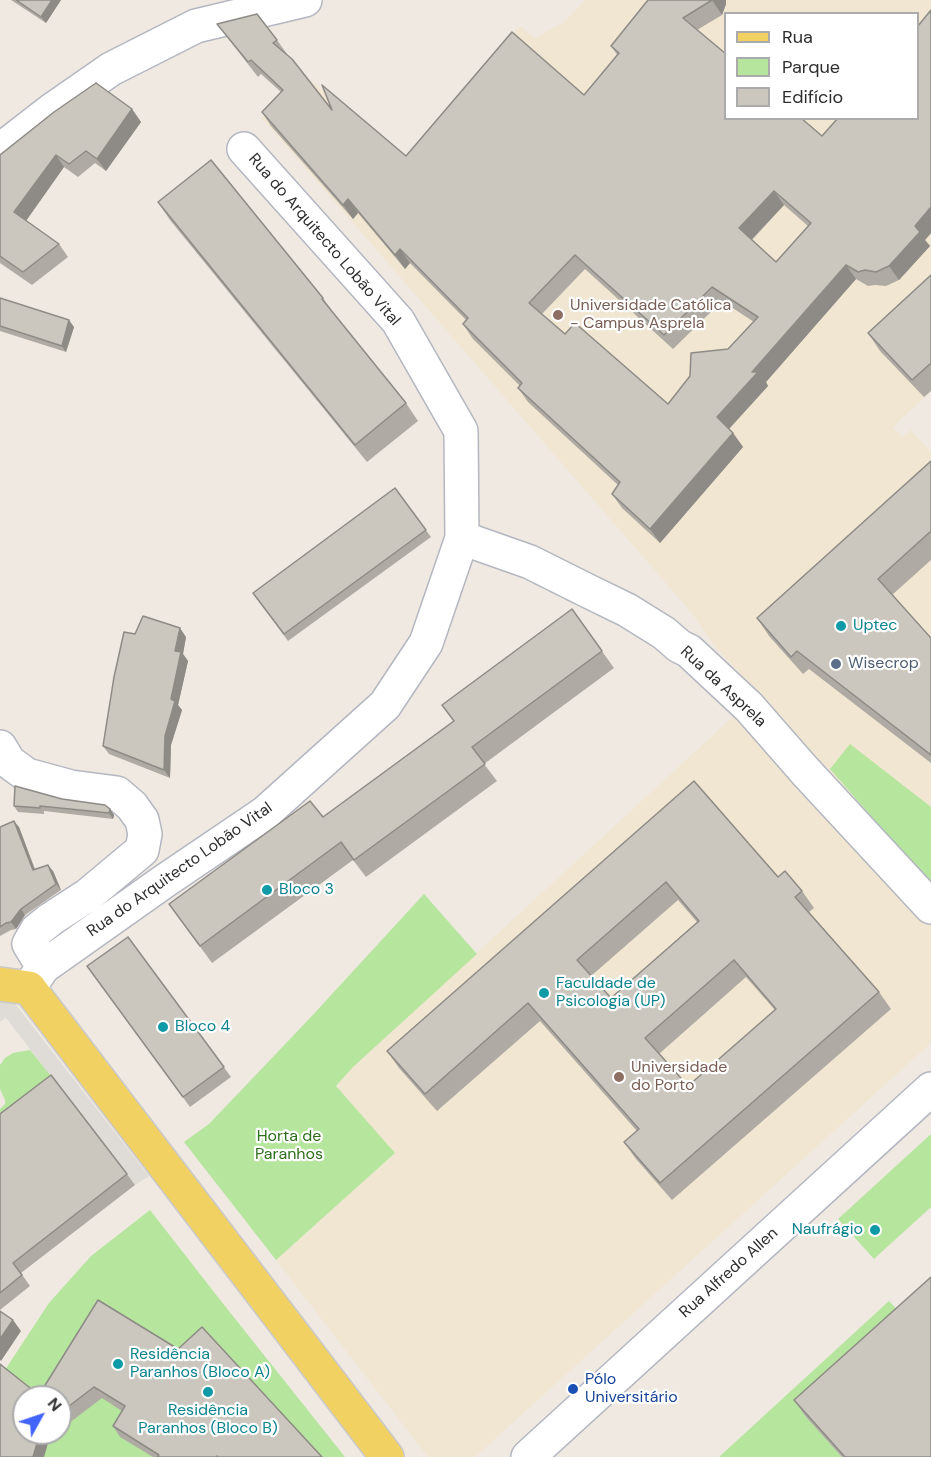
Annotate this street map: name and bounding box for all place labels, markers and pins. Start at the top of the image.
place label: Universidade Católica - Campus Asprela [570,296,731,334]
marker: Universidade Católica - Campus Asprela [551,308,565,322]
place label: Uptec [853,616,897,636]
marker: Uptec [834,619,848,633]
place label: Wisecrop [848,654,919,674]
marker: Wisecrop [829,657,843,671]
place label: Bloco 3 [279,880,334,900]
marker: Bloco 3 [260,883,274,897]
place label: Faculdade de Psicologia (UP) [556,974,665,1012]
marker: Faculdade de Psicologia (UP) [537,986,551,1000]
place label: Bloco 4 [175,1017,230,1037]
marker: Bloco 4 [156,1020,170,1034]
place label: Universidade do Porto [631,1058,727,1096]
marker: Universidade do Porto [612,1070,626,1084]
place label: Naufrágio [792,1220,863,1240]
marker: Naufrágio [868,1223,882,1237]
place label: Residência Paranhos (Bloco A) [130,1345,270,1383]
marker: Residência Paranhos (Bloco A) [111,1357,125,1371]
place label: Pólo Universitário [585,1370,678,1408]
marker: Pólo Universitário [566,1382,580,1396]
marker: Residência Paranhos (Bloco B) [201,1385,215,1399]
place label: Residência Paranhos (Bloco B) [138,1401,278,1439]

